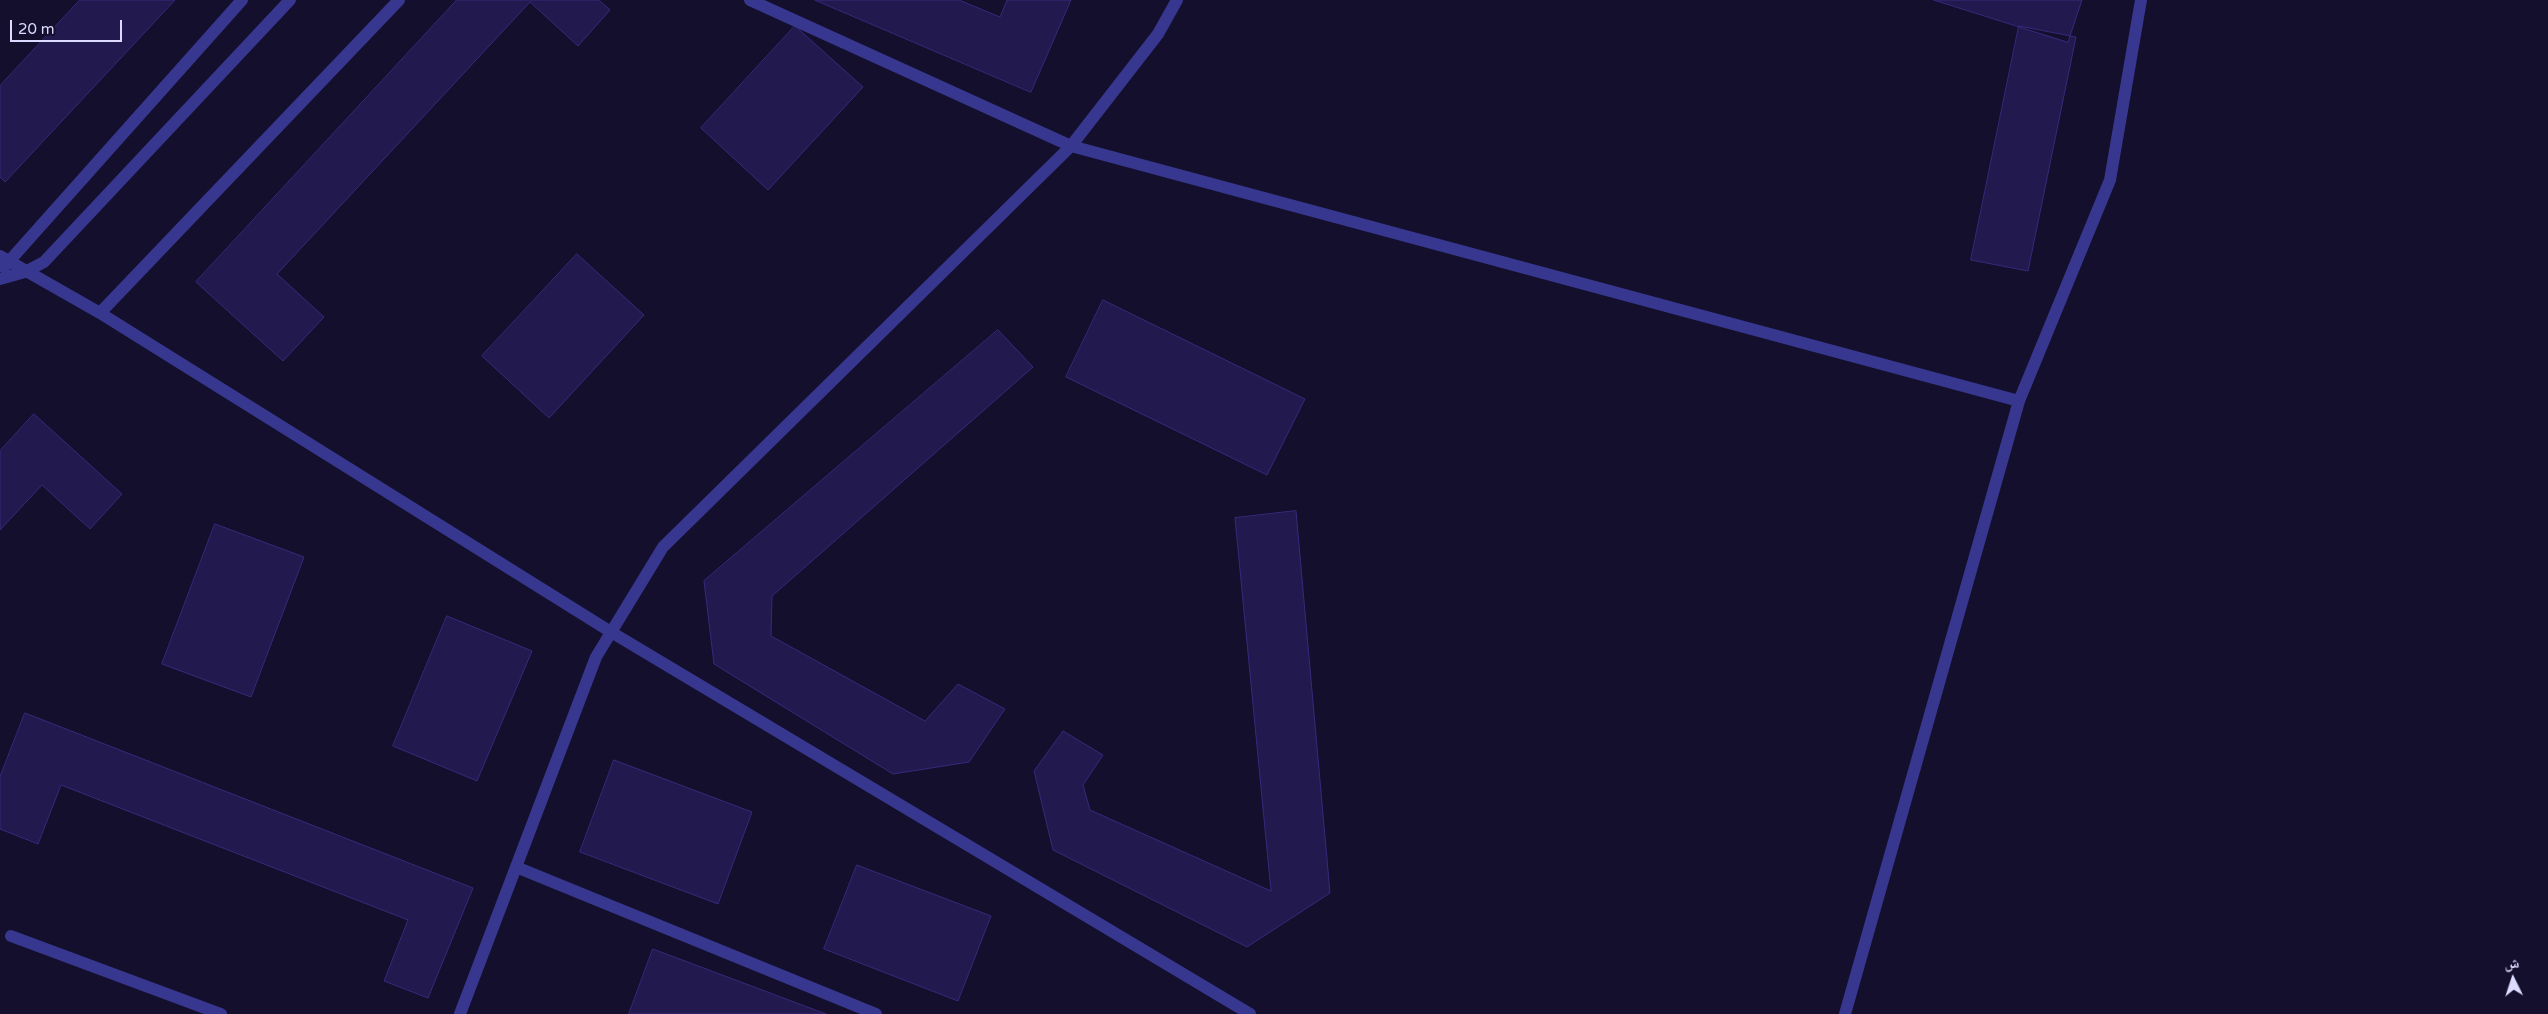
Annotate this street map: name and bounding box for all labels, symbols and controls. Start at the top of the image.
scale bar [12,10,125,42]
text: 20 m [18,20,55,38]
north arrow [2488,954,2538,1004]
text: ش [2504,955,2520,973]

